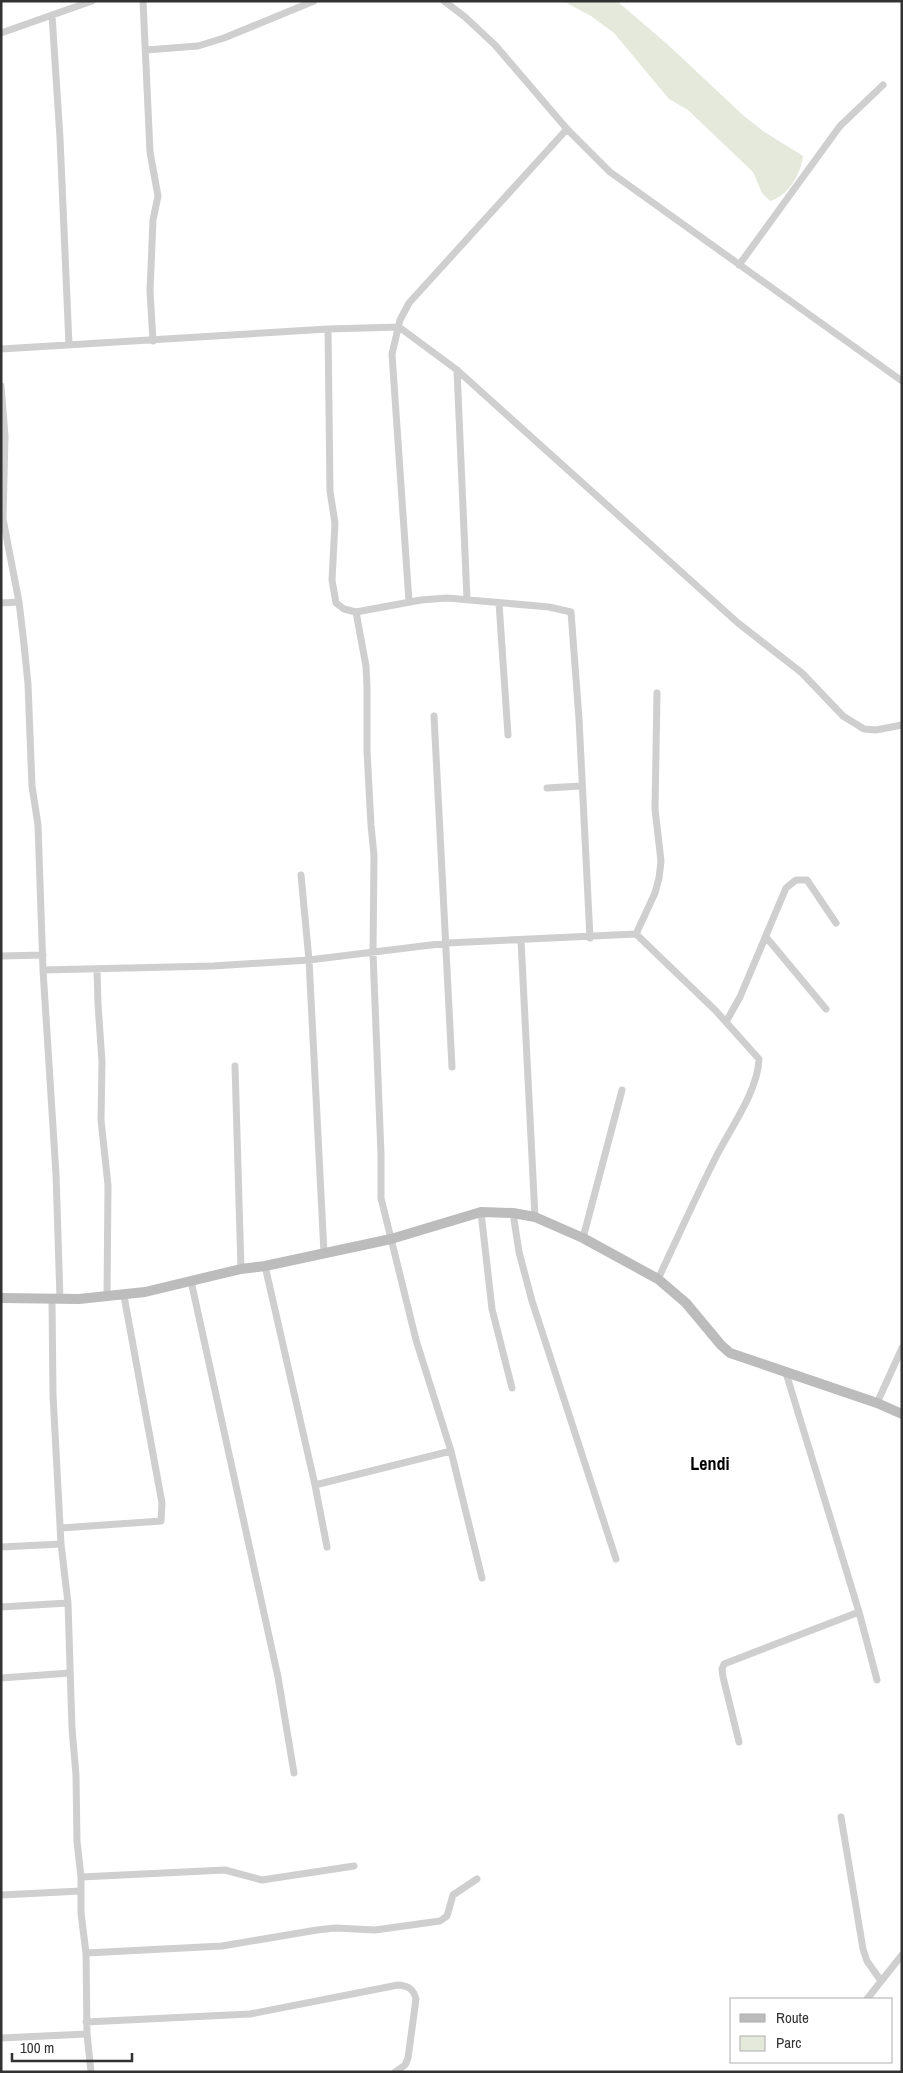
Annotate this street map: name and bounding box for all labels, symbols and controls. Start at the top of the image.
district label: Lendi [690,1451,730,1476]
legend [730,1998,893,2063]
text: Route [776,2007,809,2028]
scale bar [12,2030,132,2062]
text: Parc [776,2032,801,2053]
text: 100 m [20,2037,54,2058]

